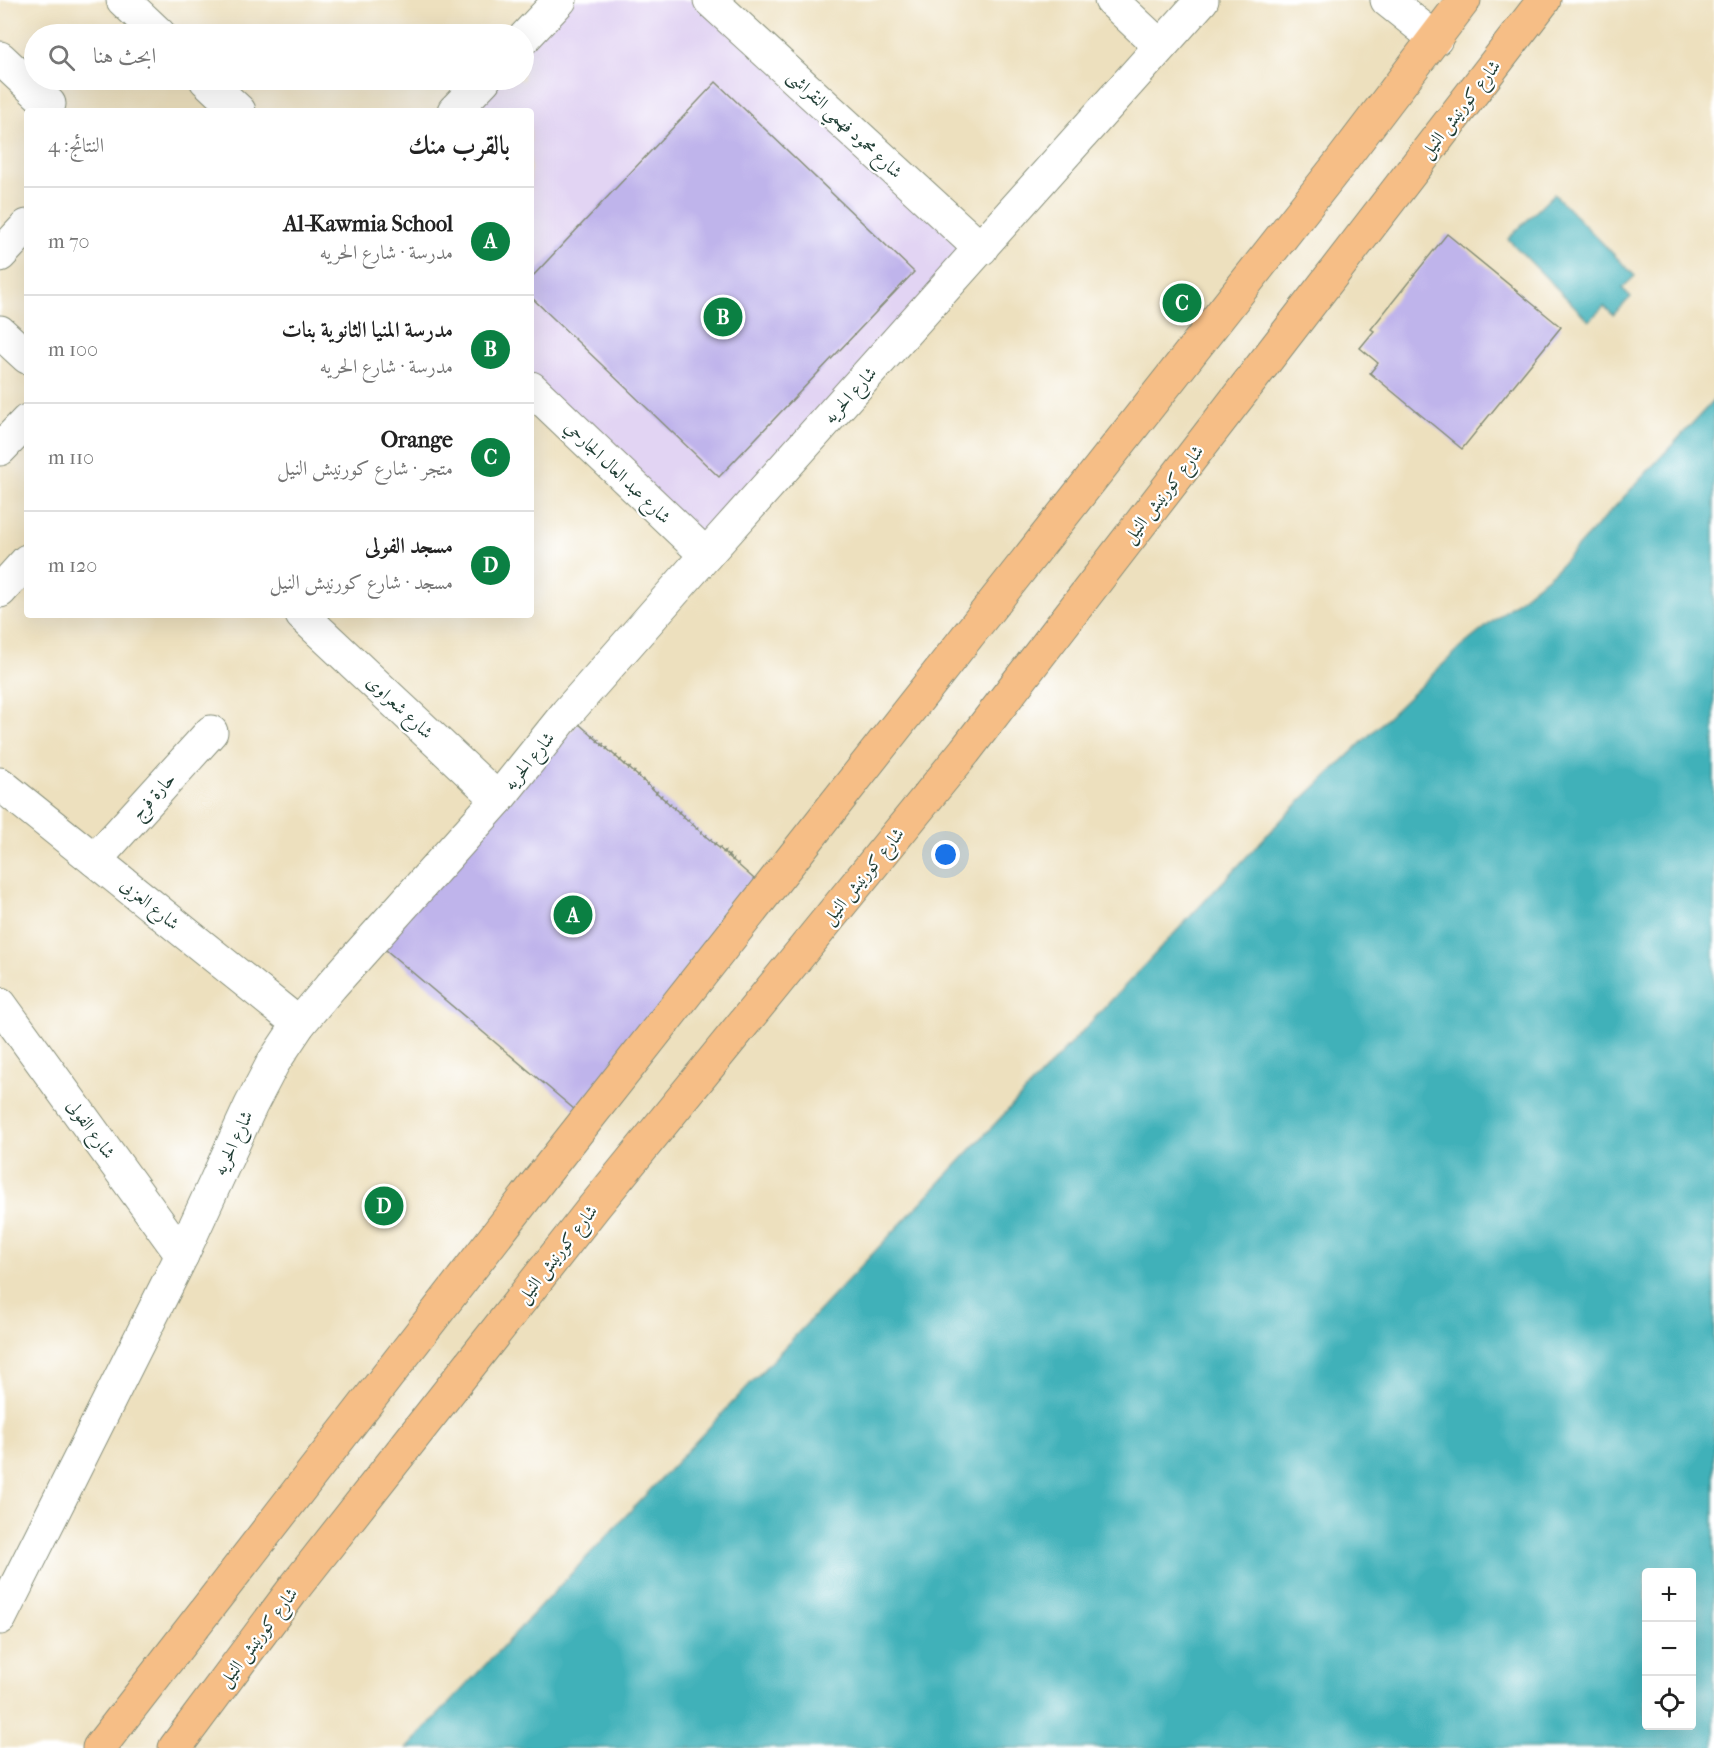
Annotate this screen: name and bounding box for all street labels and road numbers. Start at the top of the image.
street label: شارع كورنيش النيل [1416,56,1508,165]
street label: شارع محمود فهمي النقراشى [779,66,906,187]
street label: شارع الحريه [819,363,884,431]
street label: شارع عبد العال الجارحي [558,416,675,531]
street label: شارع كورنيش النيل [1119,441,1211,550]
street label: شارع شعراوى [359,671,437,746]
street label: شارع الحريه [500,728,562,797]
street label: حارة فرج [127,768,184,828]
street label: شارع كورنيش النيل [818,824,912,932]
street label: شارع العزبى [113,874,183,938]
street label: شارع الفولى [59,1096,119,1165]
street label: شارع الحريه [209,1108,261,1181]
street label: شارع كورنيش النيل [513,1201,605,1310]
street label: شارع كورنيش النيل [214,1584,306,1693]

